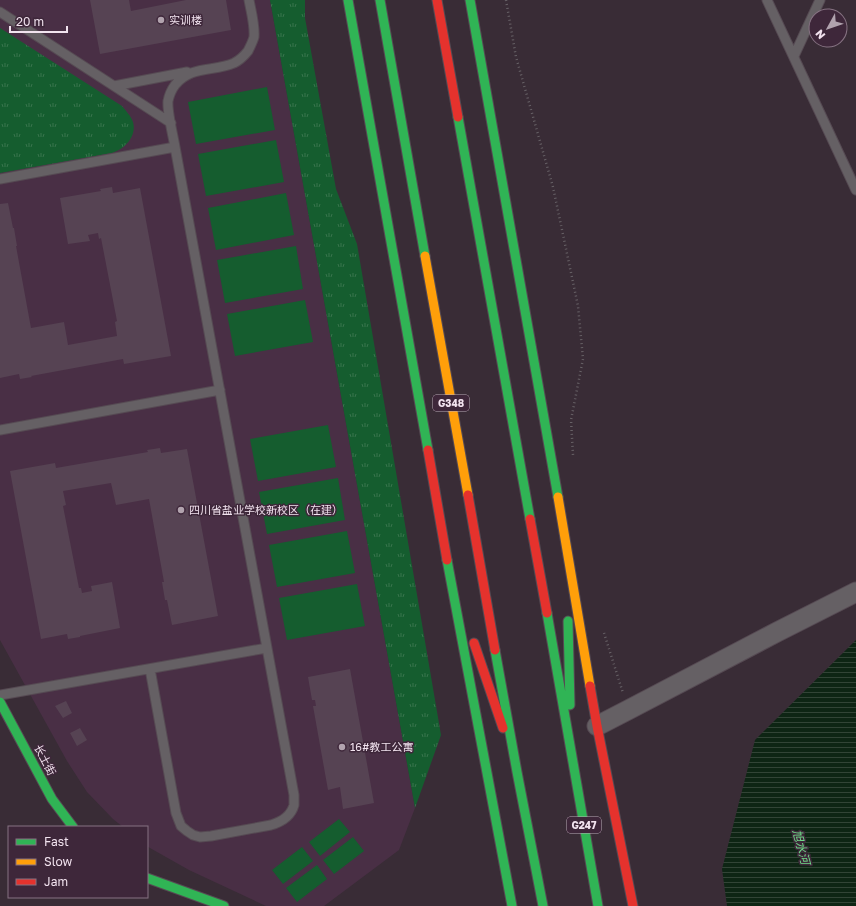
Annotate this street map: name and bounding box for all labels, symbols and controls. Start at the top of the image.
scale bar [10,8,67,34]
north arrow [808,8,848,48]
place label: 实训楼 [169,13,202,26]
text: 20 m [16,14,44,29]
marker: 实训楼 [156,15,166,25]
text: N [812,27,828,42]
road number: G348 [433,395,469,411]
place label: 四川省盐业学校新校区（在建） [189,503,343,516]
marker: 四川省盐业学校新校区（在建） [176,505,186,515]
place label: 16#教工公寓 [350,740,413,753]
street label: 长土街 [32,742,59,777]
marker: 16#教工公寓 [337,742,347,752]
road number: G247 [567,817,601,833]
legend [8,826,148,898]
water label: 旭水河 [790,828,814,868]
text: Fast [44,834,69,849]
text: Slow [44,854,72,869]
text: Jam [44,874,68,889]

